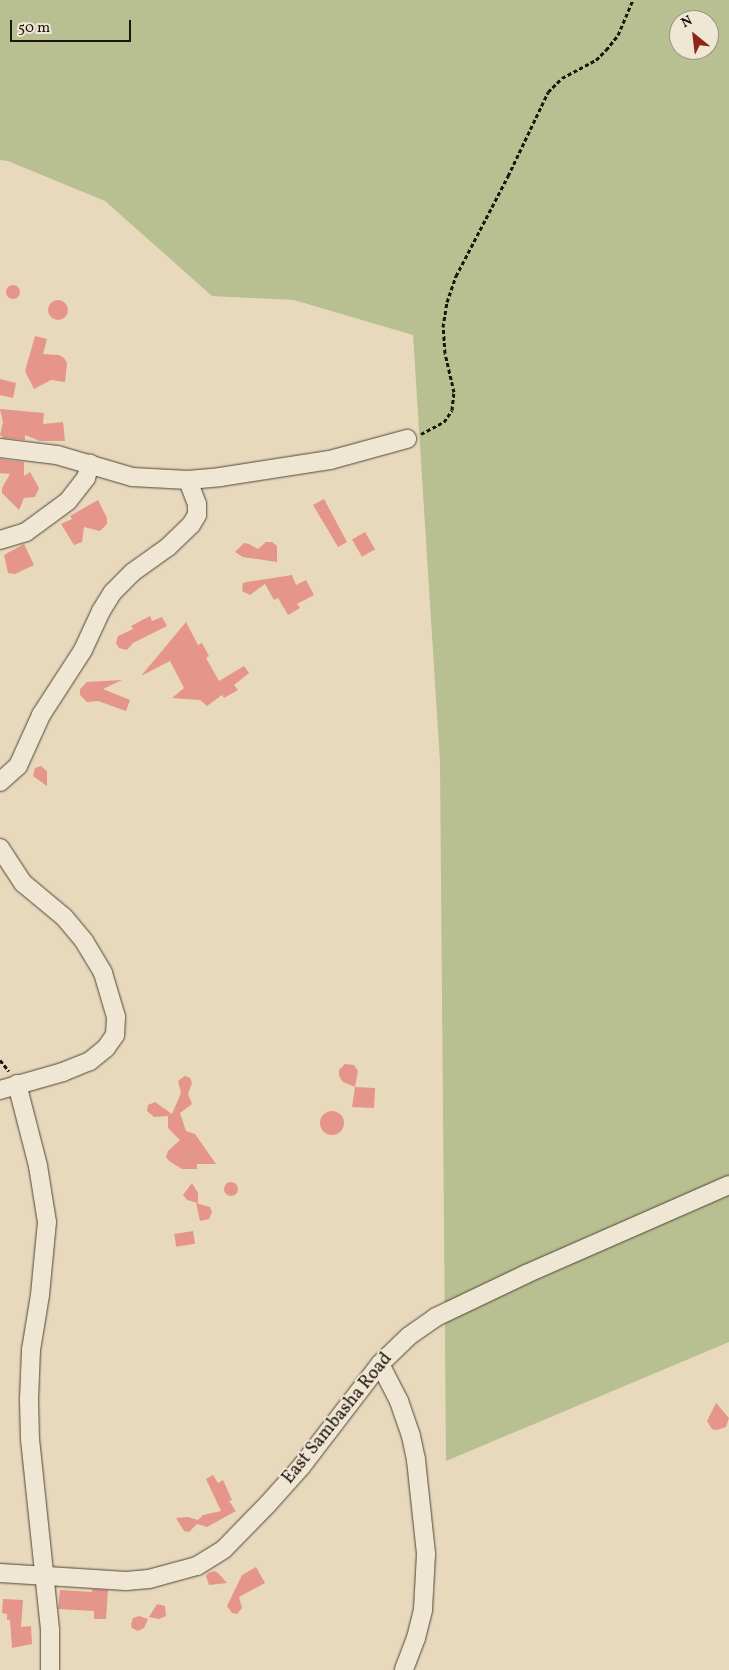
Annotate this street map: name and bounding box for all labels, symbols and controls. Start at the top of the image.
scale bar [12,10,134,42]
north arrow [669,10,719,60]
text: N [678,12,696,33]
text: 50 m [18,18,50,39]
street label: East Sambasha Road [278,1349,398,1489]

